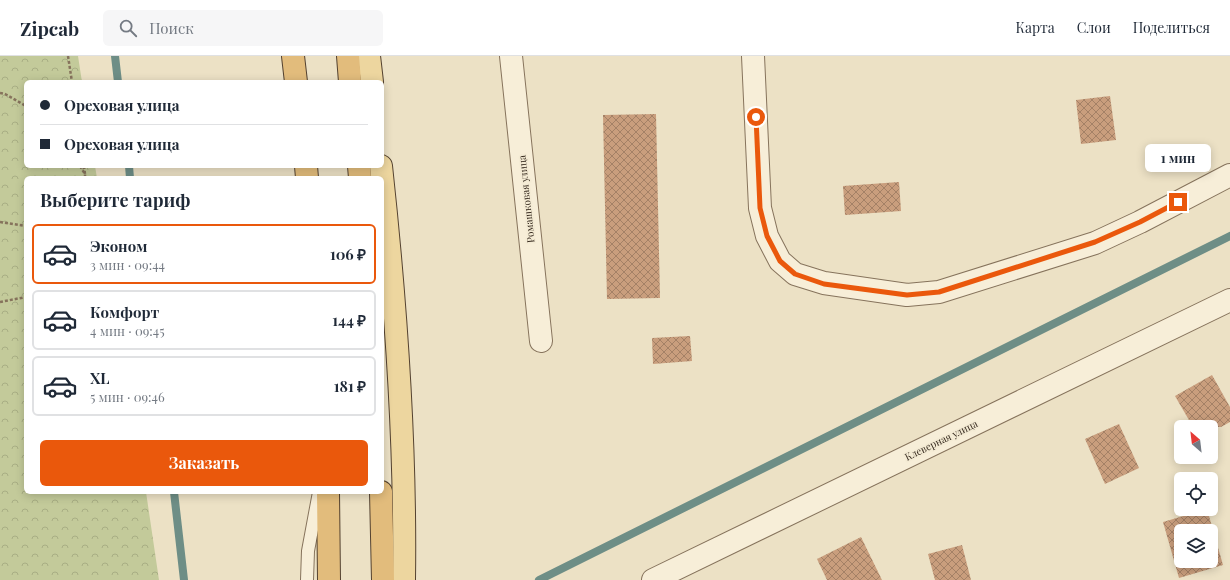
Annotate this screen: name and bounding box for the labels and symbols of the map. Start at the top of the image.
route start [747,108,765,126]
callout: 1 мин [1145,144,1211,172]
street label: Ромашковая улица [514,154,538,244]
route end [1169,193,1187,211]
street label: Клеверная улица [902,416,980,464]
north arrow [1174,420,1218,464]

